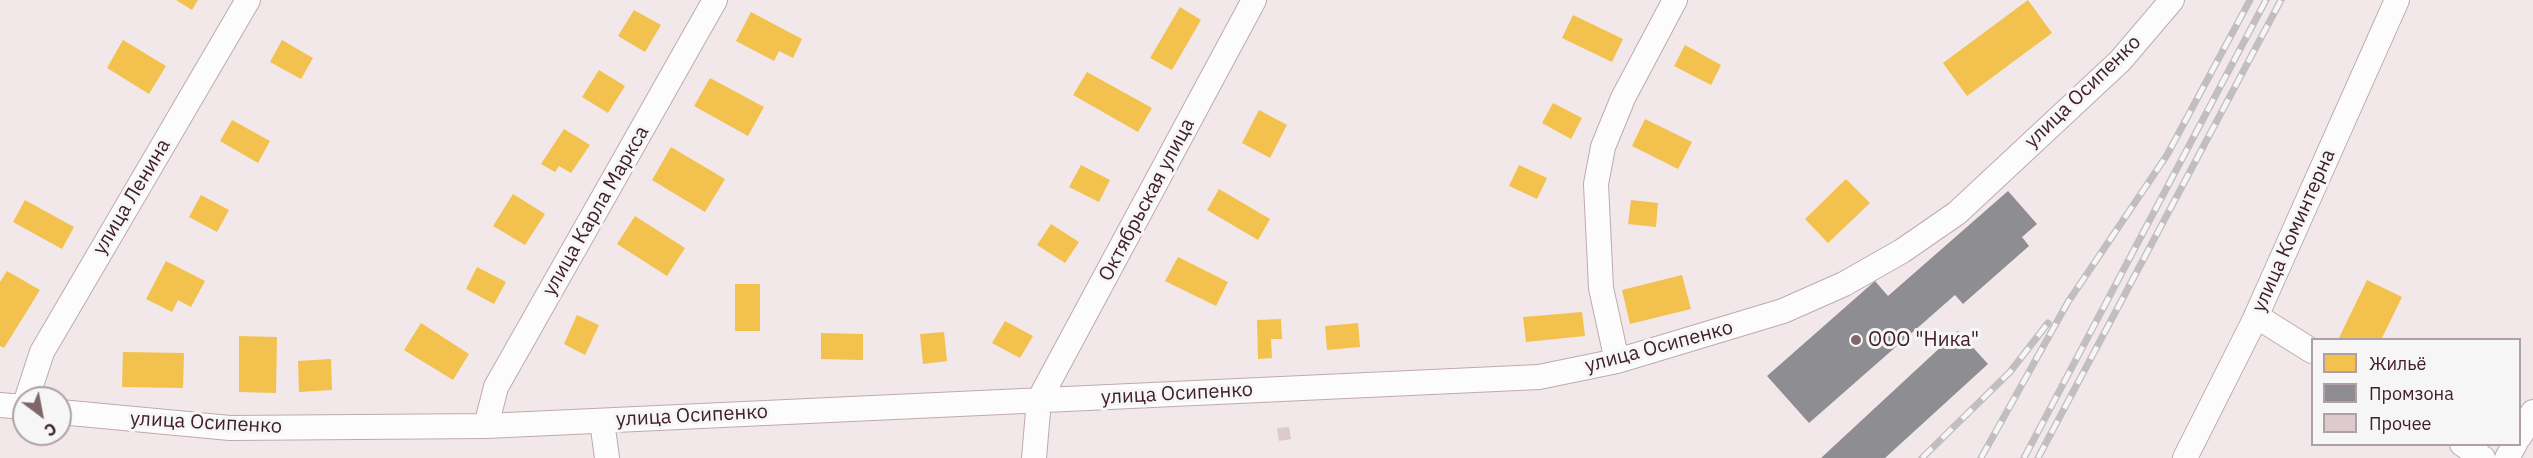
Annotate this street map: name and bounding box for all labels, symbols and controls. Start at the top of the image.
street label: улица Осипенко [2020,31,2146,153]
street label: Октябрьская улица [1094,115,1200,285]
street label: улица Карла Маркса [538,122,654,300]
street label: улица Ленина [88,135,176,259]
street label: улица Коминтерна [2247,146,2341,316]
street label: улица Осипенко [1582,316,1736,378]
place label: ООО "Ника" [1868,328,1979,352]
marker: ООО "Ника" [1849,333,1863,347]
legend [2311,338,2521,446]
text: Жильё [2369,352,2426,375]
street label: улица Осипенко [1100,378,1254,410]
text: Промзона [2369,382,2454,405]
north arrow [12,386,72,446]
street label: улица Осипенко [615,400,769,432]
street label: улица Осипенко [129,407,283,439]
text: Прочее [2369,412,2431,435]
text: С [41,418,60,441]

